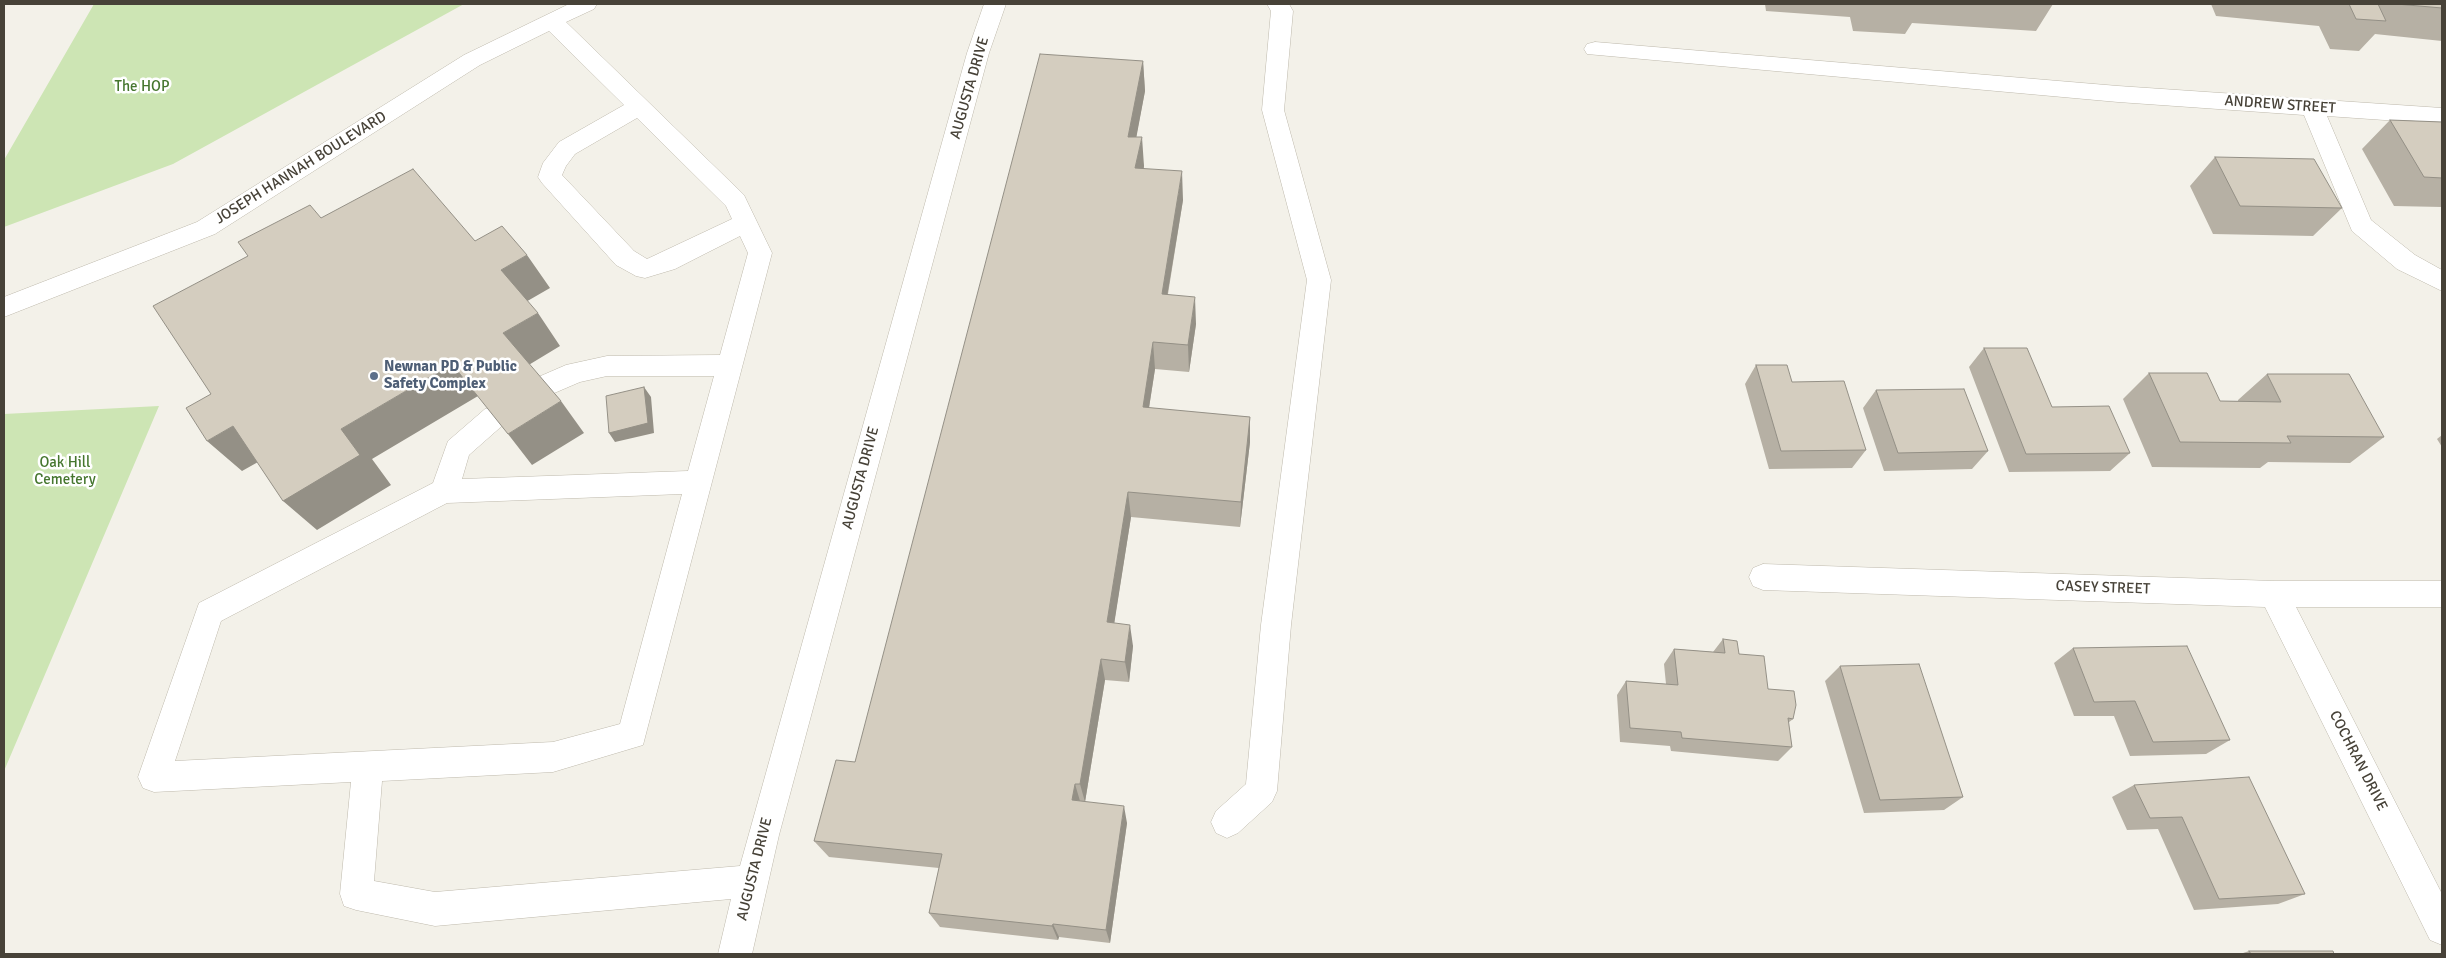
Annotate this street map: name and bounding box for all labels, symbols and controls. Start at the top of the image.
street label: AUGUSTA DRIVE [947,35,993,141]
park label: The HOP [115,78,169,96]
street label: ANDREW STREET [2224,92,2336,118]
street label: JOSEPH HANNAH BOULEVARD [212,108,390,228]
place label: Newnan PD & Public Safety Complex [384,358,517,393]
marker: Newnan PD & Public Safety Complex [368,370,380,382]
street label: AUGUSTA DRIVE [839,425,883,531]
park label: Oak Hill Cemetery [34,454,96,489]
street label: CASEY STREET [2055,577,2151,599]
street label: COCHRAN DRIVE [2325,708,2391,814]
street label: AUGUSTA DRIVE [733,816,777,922]

